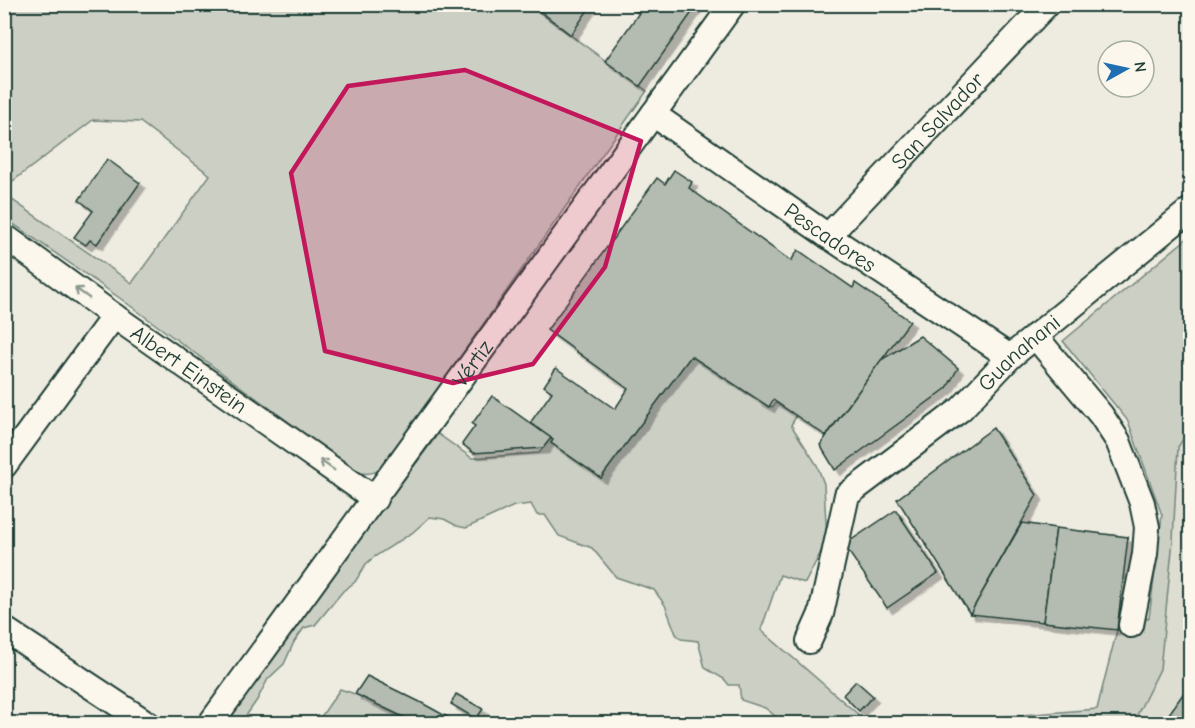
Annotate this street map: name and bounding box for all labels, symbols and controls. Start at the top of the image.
north arrow [1096,39,1156,99]
text: N [1130,61,1150,73]
street label: San Salvador [886,67,990,175]
street label: Pescadores [779,198,881,278]
one-way arrow [74,287,90,299]
street label: Guanahani [973,309,1066,397]
street label: Albert Einstein [125,320,252,419]
street label: Vértiz [447,335,499,392]
one-way arrow [319,459,336,471]

